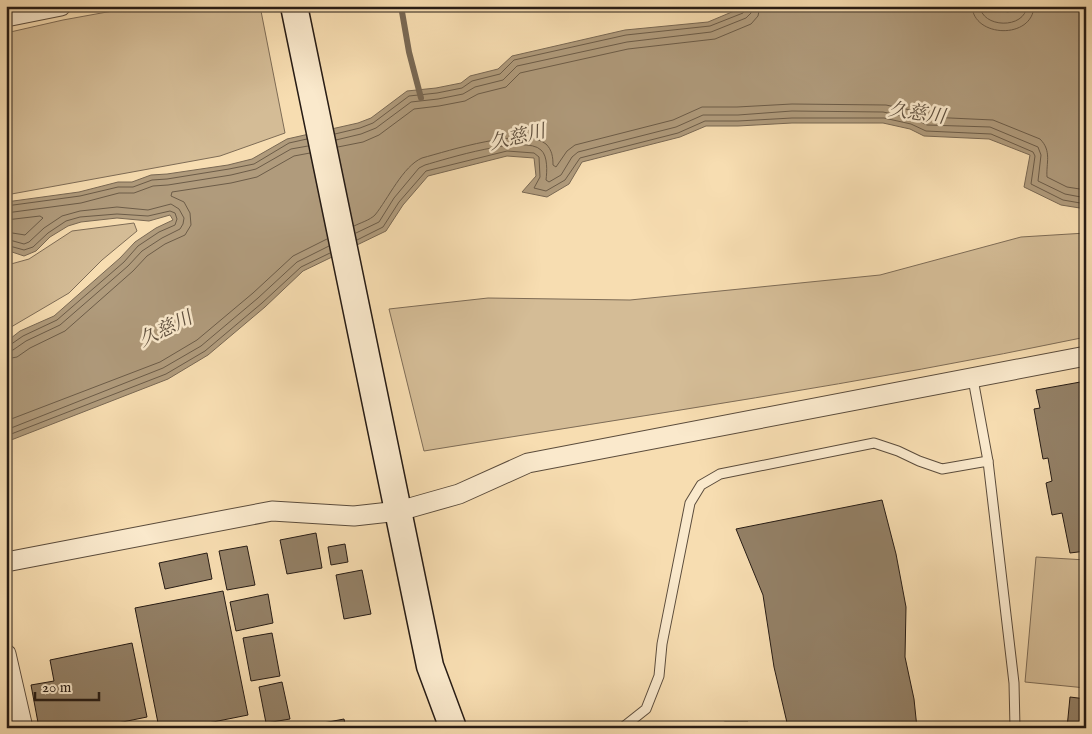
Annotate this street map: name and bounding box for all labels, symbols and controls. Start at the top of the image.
water label: 久慈川 [887,98,949,130]
water label: 久慈川 [487,119,550,156]
water label: 久慈川 [135,306,199,353]
scale bar [35,669,99,701]
text: 20 m [42,678,72,697]

